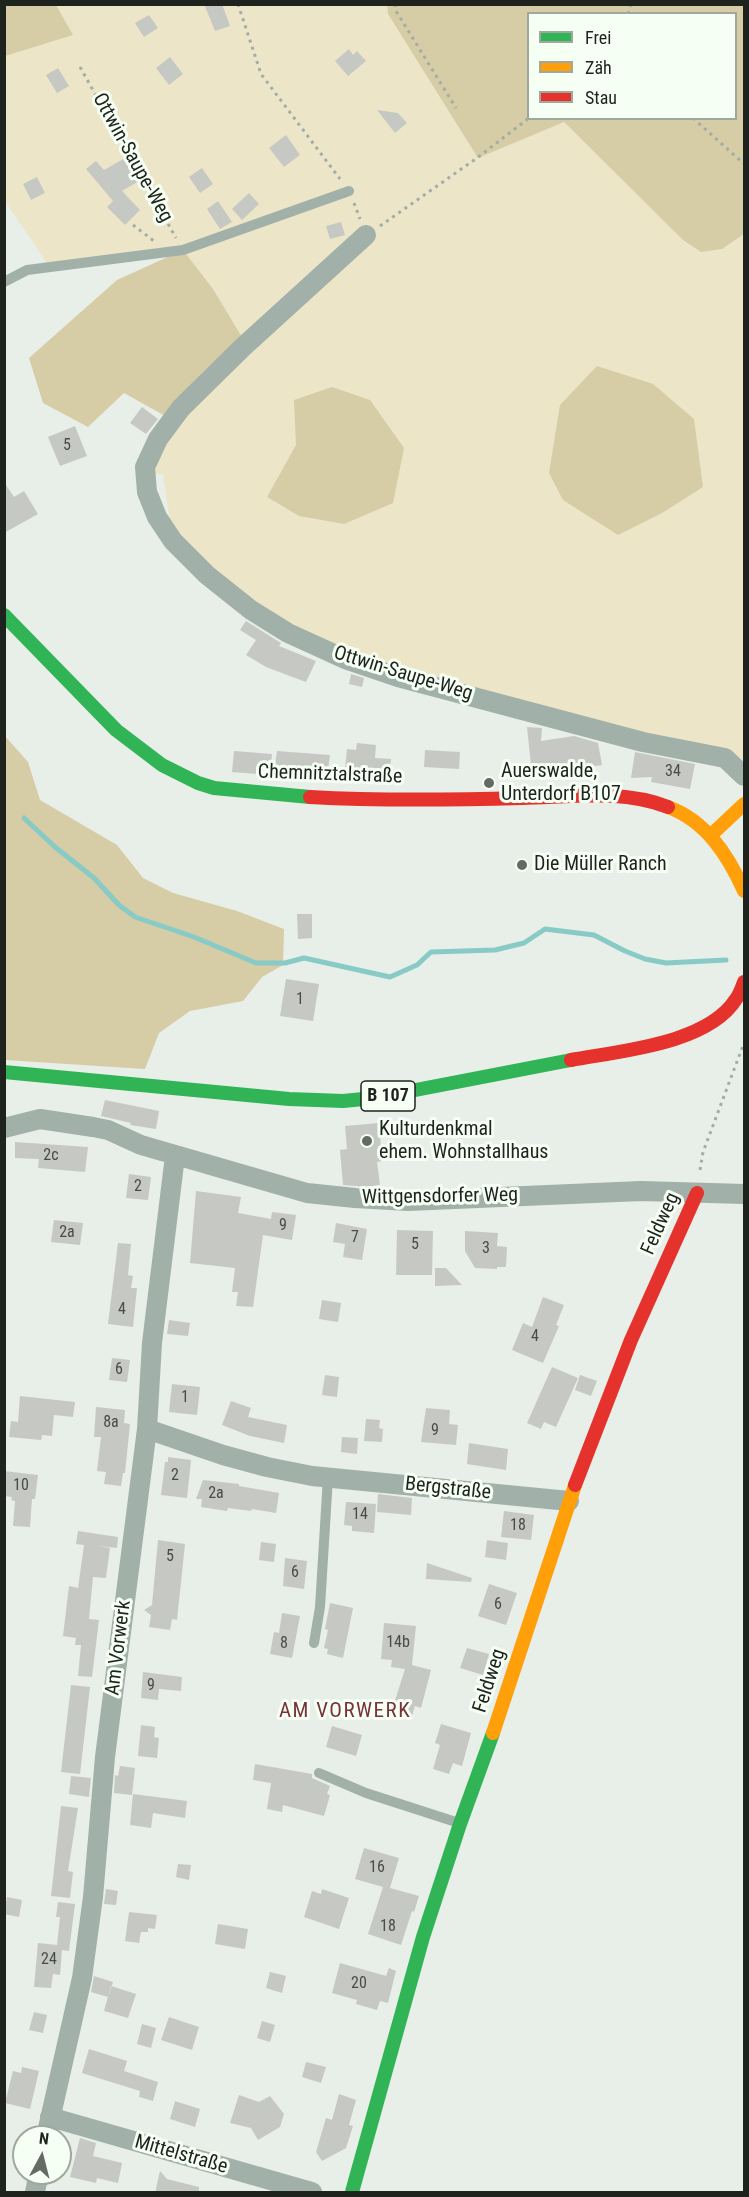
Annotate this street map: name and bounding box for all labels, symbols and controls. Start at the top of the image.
legend [527,12,737,120]
text: Frei [585,27,611,48]
text: Zäh [585,57,612,78]
text: Stau [585,87,617,108]
street label: Ottwin-Saupe-Weg [87,89,177,227]
house number: 5 [63,436,71,456]
street label: Ottwin-Saupe-Weg [331,641,475,707]
street label: Chemnitztalstraße [257,760,403,790]
place label: Auerswalde, Unterdorf B107 [501,760,621,807]
house number: 34 [665,762,681,782]
marker: Auerswalde, Unterdorf B107 [482,776,496,790]
place label: Die Müller Ranch [534,853,667,877]
marker: Die Müller Ranch [515,858,529,872]
house number: 1 [296,990,304,1010]
road number: B 107 [361,1081,415,1111]
place label: Kulturdenkmal ehem. Wohnstallhaus [379,1118,548,1165]
marker: Kulturdenkmal ehem. Wohnstallhaus [360,1134,374,1148]
house number: 2c [43,1146,59,1166]
house number: 2 [134,1177,142,1197]
street label: Wittgensdorfer Weg [362,1184,518,1210]
street label: Feldweg [637,1189,685,1259]
house number: 9 [279,1216,287,1236]
house number: 2a [59,1223,75,1243]
house number: 7 [351,1228,359,1248]
house number: 5 [411,1235,419,1255]
house number: 3 [482,1239,490,1259]
house number: 4 [118,1300,126,1320]
house number: 4 [531,1327,539,1347]
house number: 6 [115,1360,123,1380]
house number: 1 [181,1388,189,1408]
house number: 8a [103,1413,119,1433]
house number: 9 [431,1421,439,1441]
house number: 2 [171,1466,179,1486]
street label: Bergstraße [404,1473,492,1505]
house number: 10 [13,1476,29,1496]
house number: 2a [208,1484,224,1504]
house number: 14 [352,1505,368,1525]
house number: 18 [510,1516,526,1536]
house number: 5 [166,1547,174,1567]
house number: 6 [291,1563,299,1583]
house number: 6 [494,1595,502,1615]
street label: Am Vorwerk [101,1599,137,1697]
house number: 14b [386,1633,410,1653]
house number: 8 [280,1634,288,1654]
street label: Feldweg [468,1646,512,1716]
house number: 9 [147,1676,155,1696]
district label: AM VORWERK [279,1699,411,1725]
house number: 16 [369,1858,385,1878]
house number: 18 [380,1917,396,1937]
house number: 24 [41,1950,57,1970]
house number: 20 [351,1974,367,1994]
north arrow [12,2125,72,2185]
text: N [38,2129,50,2149]
street label: Mittelstraße [132,2130,230,2180]

